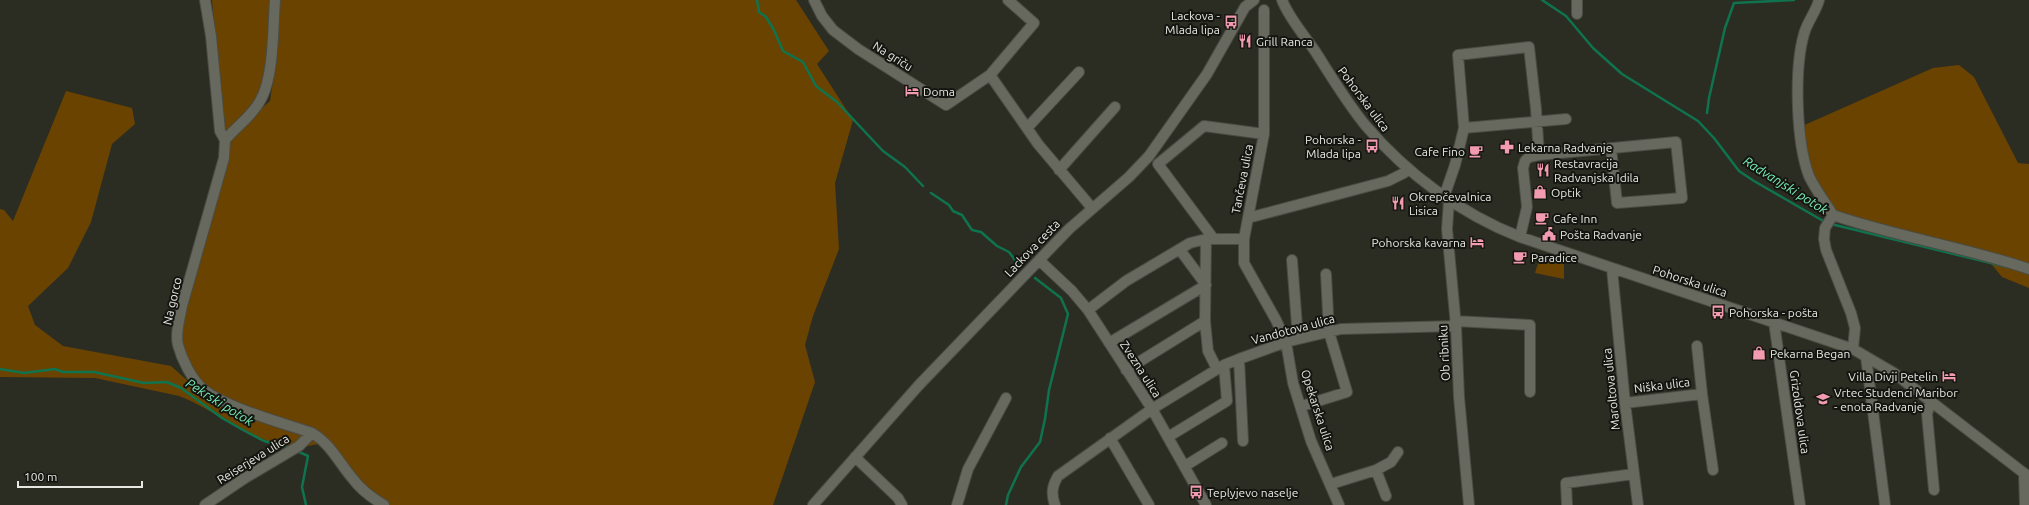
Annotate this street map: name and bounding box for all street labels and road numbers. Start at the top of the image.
street label: Na griču [871,39,915,73]
street label: Pohorska ulica [1336,64,1392,134]
street label: Tančeva ulica [1229,143,1255,215]
street label: Lackova cesta [1002,217,1062,279]
street label: Pohorska ulica [1651,263,1729,299]
street label: Na gorco [160,276,184,326]
street label: Vandotova ulica [1250,312,1336,346]
street label: Ob ribniku [1436,325,1452,381]
street label: Zvezna ulica [1118,338,1164,400]
street label: Maroltova ulica [1600,347,1622,431]
street label: Opekarska ulica [1299,368,1337,452]
street label: Grizoldova ulica [1788,369,1812,455]
street label: Niška ulica [1633,375,1691,395]
street label: Reiserjeva ulica [215,432,291,486]

